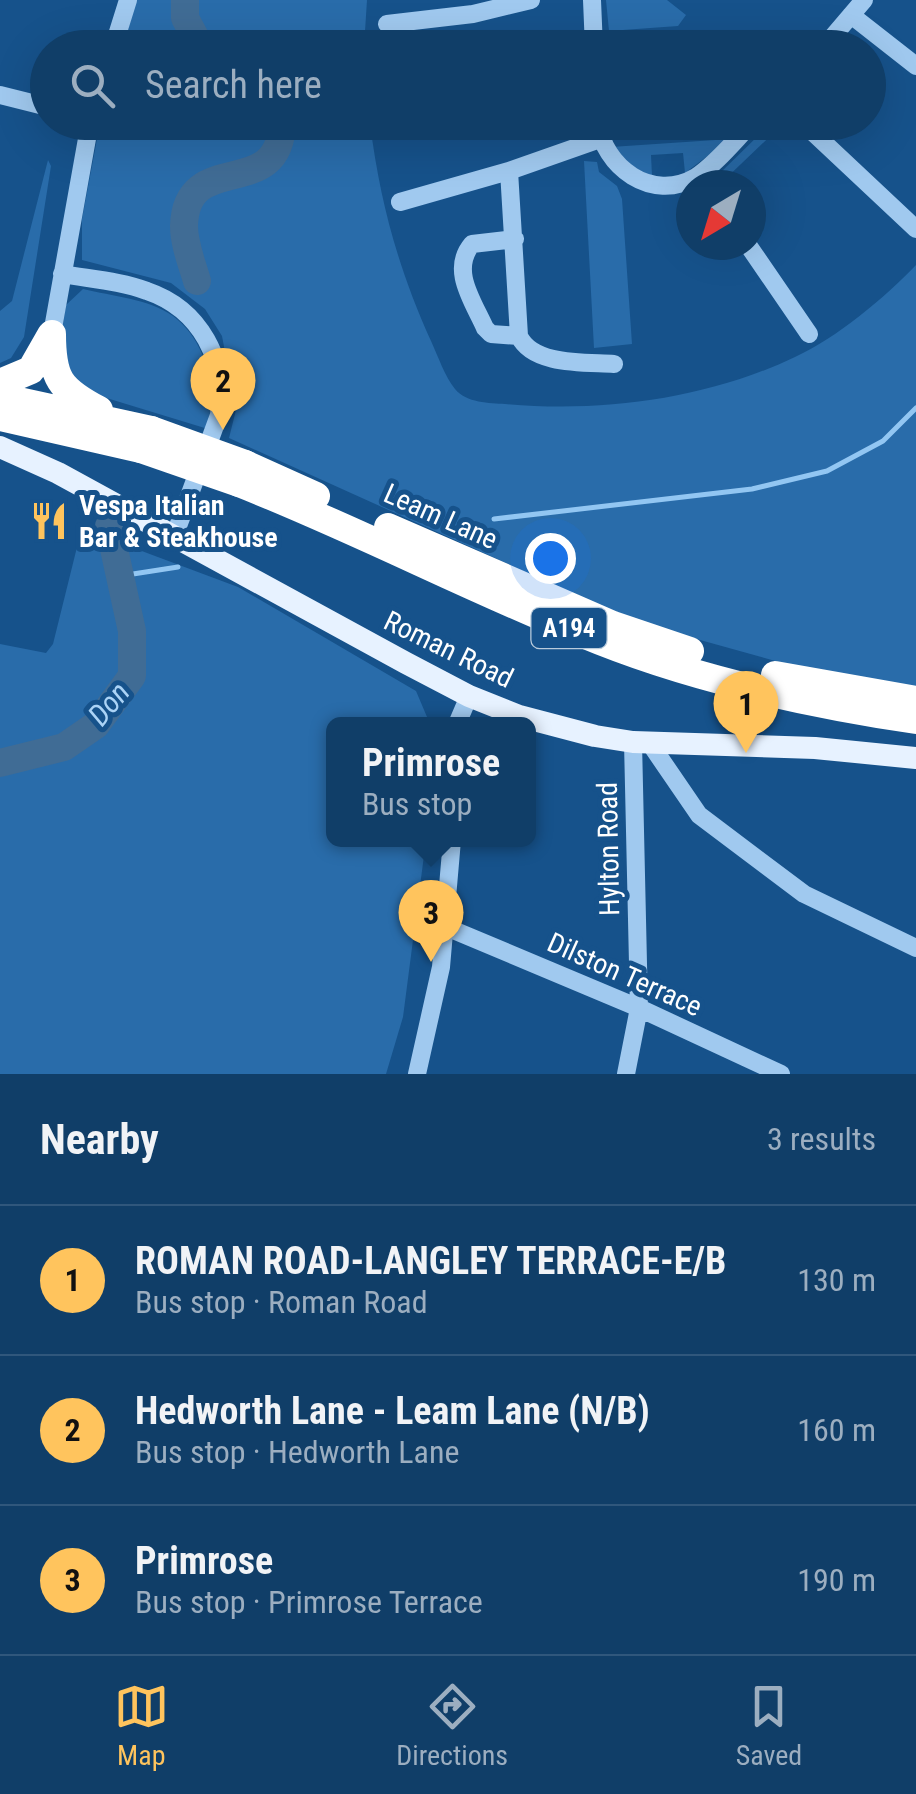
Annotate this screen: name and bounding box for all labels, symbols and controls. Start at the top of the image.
search box [30,30,886,140]
icon: search [65,58,120,113]
text: Search here [145,63,322,107]
north arrow [676,170,766,260]
pin: 2 [190,348,256,430]
street label: Leam Lane [379,477,503,556]
place label: Vespa Italian Bar & Steakhouse [79,489,278,554]
restaurant icon: Vespa Italian Bar & Steakhouse [28,500,70,542]
your location [525,533,576,584]
street label: Roman Road [379,604,519,695]
road number: A194 [532,608,606,648]
pin: 1 [714,670,778,753]
water label: Don [81,675,137,732]
popup [326,717,536,847]
text: Primrose [362,741,500,785]
street label: Hylton Road [591,782,626,916]
text: Bus stop [362,785,472,823]
pin: 3 [398,880,464,962]
street label: Dilston Terrace [543,926,707,1023]
text: Nearby [40,1115,159,1164]
text: 3 results [767,1120,876,1158]
text: ROMAN ROAD-LANGLEY TERRACE-E/B [135,1239,726,1283]
text: 1 [64,1261,81,1299]
text: 130 m [797,1261,876,1299]
text: Bus stop · Roman Road [135,1283,428,1321]
text: Hedworth Lane - Leam Lane (N/B) [135,1389,650,1433]
text: 2 [64,1411,81,1449]
text: 160 m [797,1411,876,1449]
text: Bus stop · Hedworth Lane [135,1433,459,1471]
text: Primrose [135,1539,273,1583]
text: 3 [64,1561,81,1599]
text: 190 m [797,1561,876,1599]
text: Bus stop · Primrose Terrace [135,1583,483,1621]
tab: Map [114,1679,169,1772]
tab: Directions [396,1679,508,1772]
tab: Saved [736,1679,802,1772]

